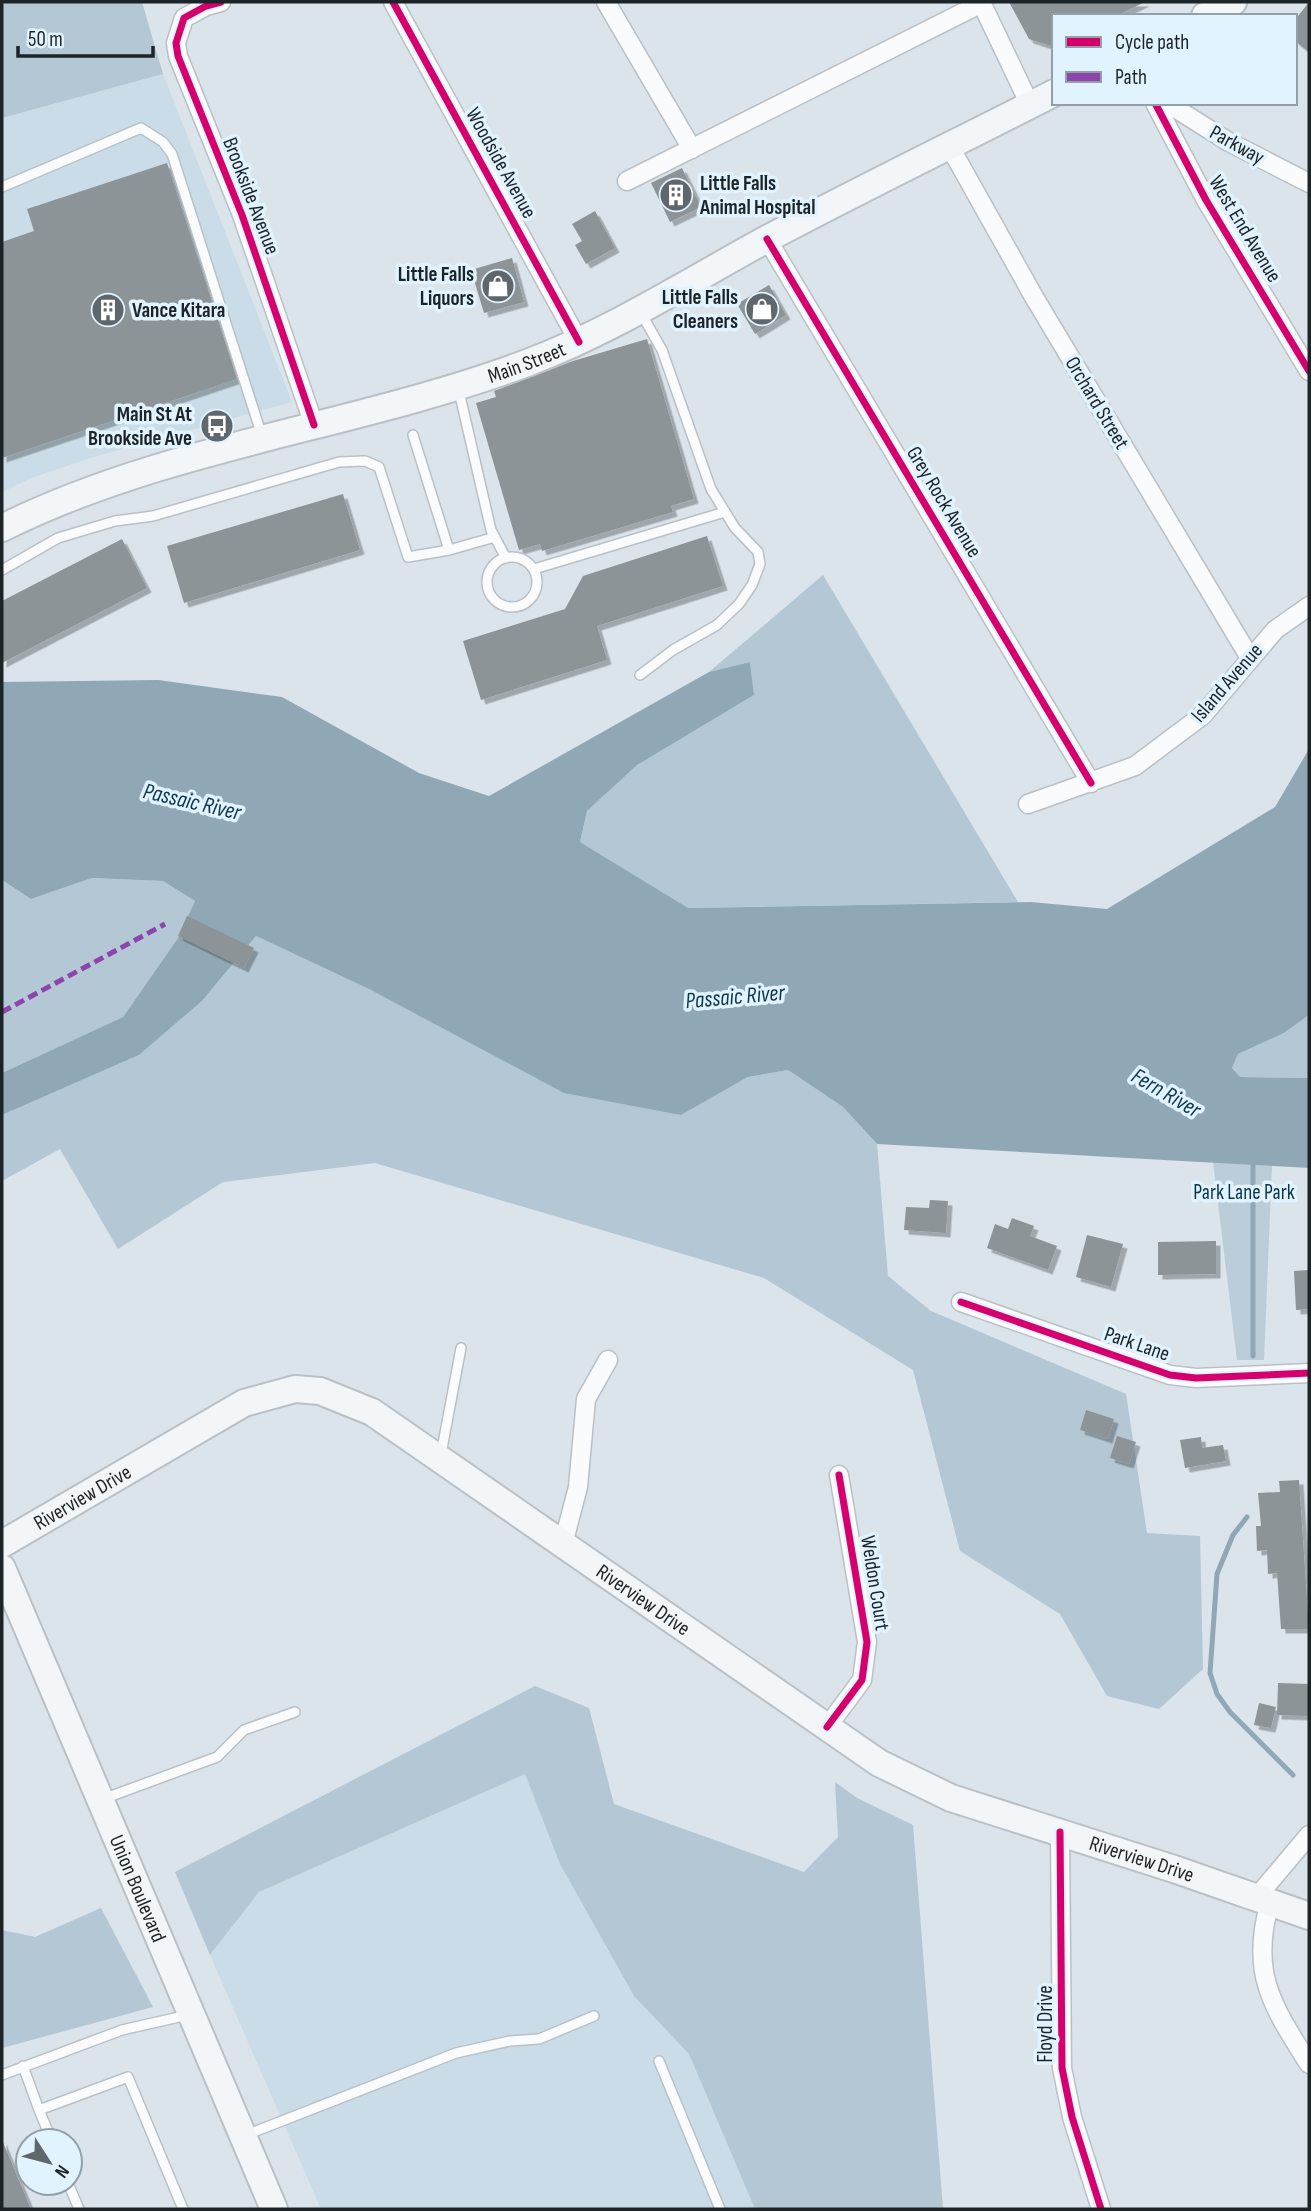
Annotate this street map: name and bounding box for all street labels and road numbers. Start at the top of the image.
street label: Woodside Avenue [460,103,542,223]
street label: Parkway [1205,120,1269,170]
street label: Brookside Avenue [217,134,285,258]
street label: West End Avenue [1203,171,1287,287]
street label: Main Street [485,336,569,388]
street label: Orchard Street [1060,352,1134,454]
street label: Grey Rock Avenue [901,442,987,562]
street label: Island Avenue [1186,638,1268,728]
street label: Park Lane [1101,1321,1173,1367]
street label: Riverview Drive [29,1459,136,1535]
street label: Weldon Court [855,1534,895,1632]
street label: Riverview Drive [591,1559,695,1641]
street label: Riverview Drive [1086,1830,1197,1888]
street label: Union Boulevard [104,1831,172,1946]
street label: Floyd Drive [1033,1985,1058,2063]

